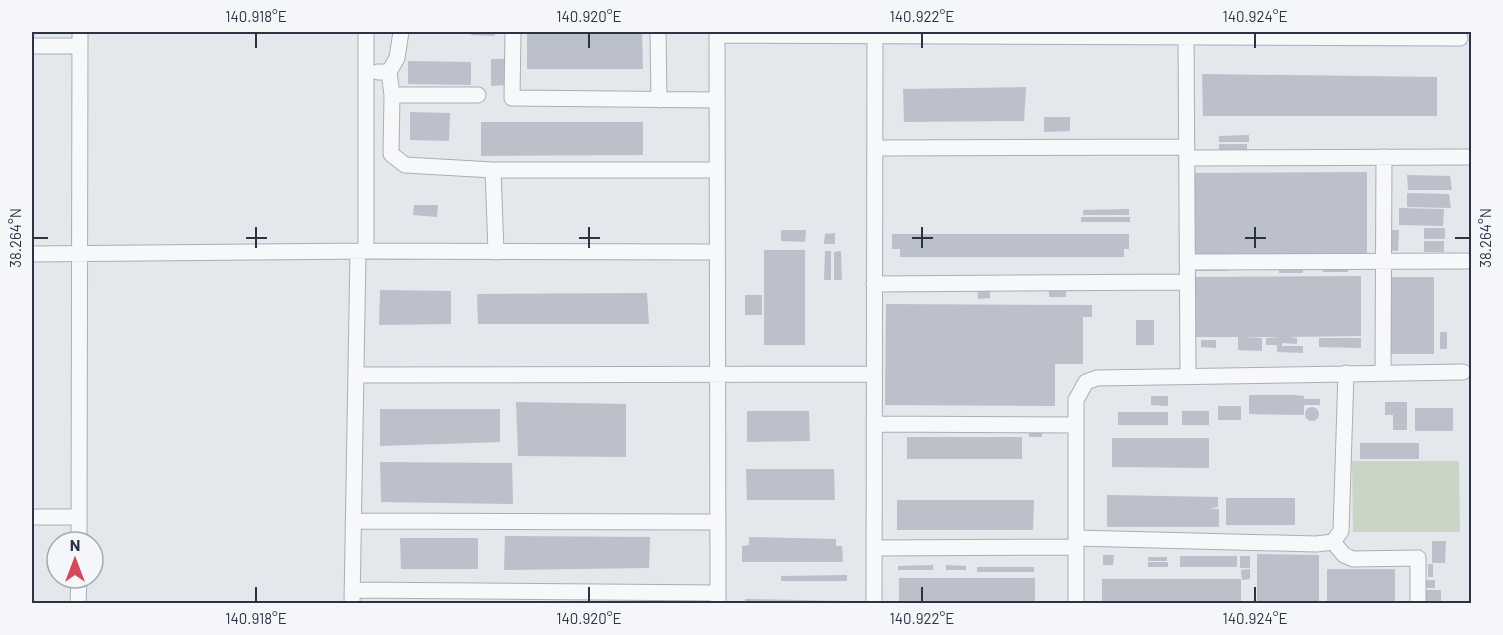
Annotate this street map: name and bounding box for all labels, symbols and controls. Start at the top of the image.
text: 140.918°E [225,7,287,25]
text: 140.920°E [556,7,622,25]
text: 140.922°E [890,7,954,25]
text: 140.924°E [1222,7,1288,25]
text: 38.264°N [6,208,24,268]
text: 38.264°N [1476,208,1494,268]
north arrow [45,530,105,590]
text: N [70,535,80,554]
text: 140.918°E [225,609,287,627]
text: 140.920°E [556,609,622,627]
text: 140.922°E [890,609,954,627]
text: 140.924°E [1222,609,1288,627]

